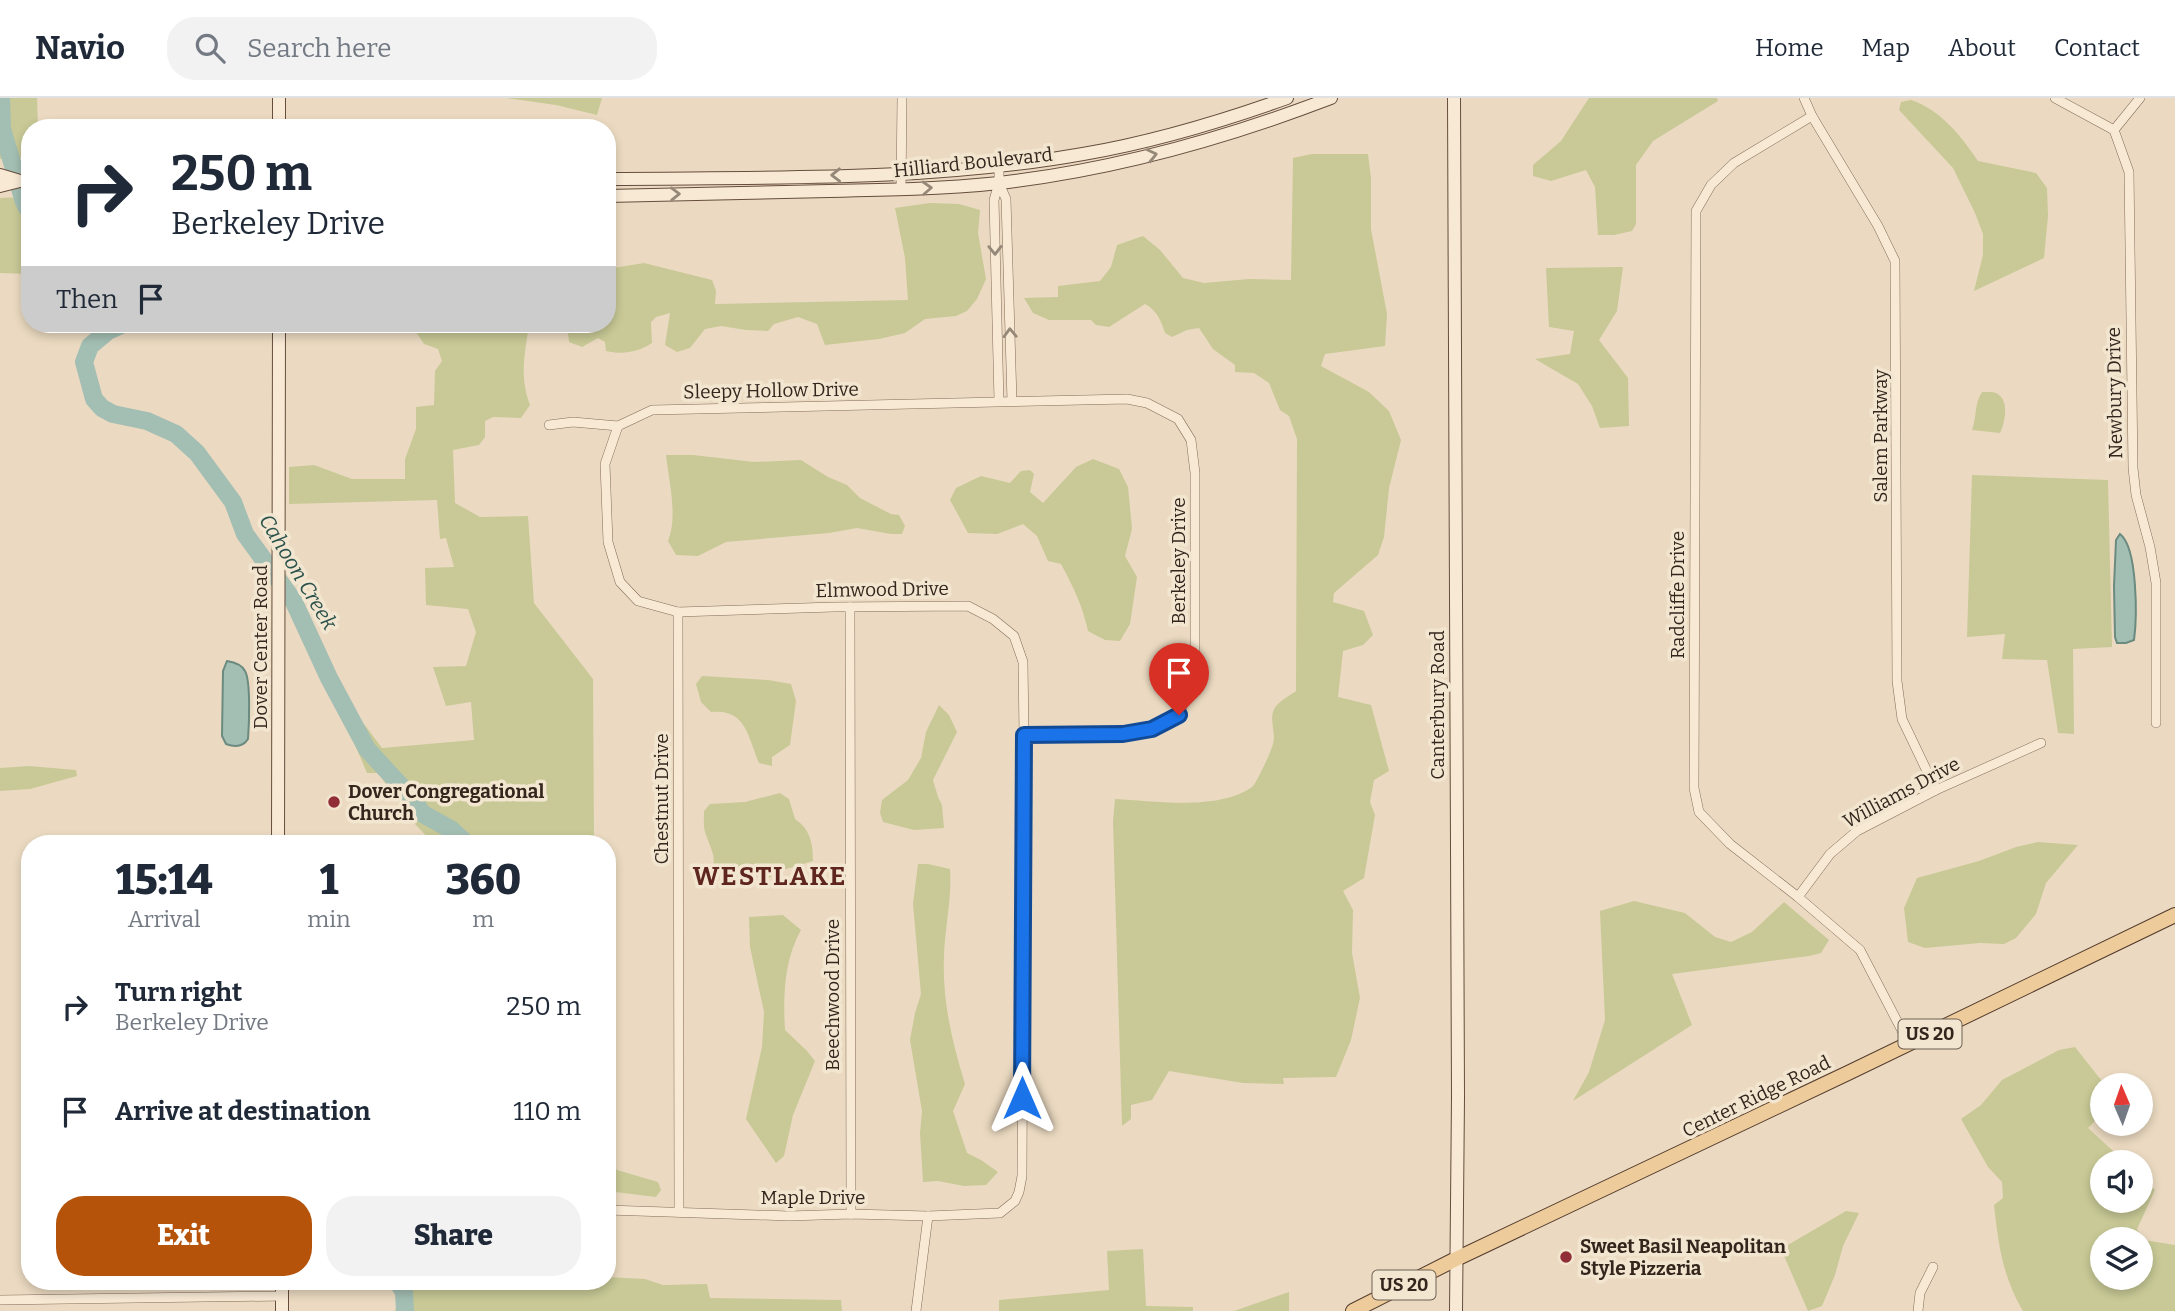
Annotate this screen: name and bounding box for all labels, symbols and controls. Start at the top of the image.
search box [167,17,657,80]
text: Navio [35,28,125,68]
icon: search [191,29,229,67]
text: Search here [247,33,391,64]
text: Home [1755,34,1824,62]
text: Map [1862,34,1910,62]
text: About [1948,34,2016,62]
text: Contact [2054,34,2140,62]
street label: Hilliard Boulevard [892,143,1054,182]
text: 250 m [171,144,312,203]
icon: right [56,147,147,238]
one-way arrow [1146,149,1158,163]
one-way arrow [830,168,841,183]
one-way arrow [922,181,933,196]
one-way arrow [670,187,681,202]
text: Berkeley Drive [171,204,385,242]
one-way arrow [987,245,1003,256]
icon: arrive [132,280,170,318]
text: Then [56,284,118,315]
one-way arrow [1003,327,1018,338]
street label: Newbury Drive [2102,327,2127,459]
street label: Salem Parkway [1869,368,1892,503]
street label: Sleepy Hollow Drive [683,377,859,404]
street label: Berkeley Drive [1167,497,1190,625]
water label: Cahoon Creek [253,509,343,635]
street label: Radcliffe Drive [1666,531,1689,659]
street label: Dover Center Road [249,565,272,729]
street label: Elmwood Drive [815,577,949,602]
street label: Canterbury Road [1426,630,1449,780]
pin [1149,643,1209,715]
icon: arrive [1160,654,1198,692]
street label: Chestnut Drive [650,733,673,865]
street label: Williams Drive [1839,752,1964,833]
place label: Dover Congregational Church [348,780,544,825]
marker: Dover Congregational Church [326,794,342,810]
text: 15:14 [116,855,213,905]
text: 1 [320,855,338,905]
text: 360 [445,855,521,905]
district label: WESTLAKE [693,861,847,892]
text: Arrival [128,905,201,933]
text: min [307,905,351,933]
text: m [472,905,494,933]
street label: Beechwood Drive [821,919,844,1071]
text: Turn right [115,977,242,1008]
icon: right [56,988,94,1026]
text: 250 m [506,991,581,1022]
text: Berkeley Drive [115,1008,269,1036]
road number: US 20 [1898,1020,1962,1049]
street label: Center Ridge Road [1678,1051,1834,1142]
position arrow [985,1061,1059,1135]
north arrow [2090,1073,2152,1136]
map controls [2090,1073,2153,1290]
icon: arrive [56,1093,94,1131]
text: Arrive at destination [115,1096,370,1127]
text: 110 m [513,1096,581,1127]
button: sound [2090,1150,2153,1213]
street label: Maple Drive [761,1186,865,1209]
button: Exit [56,1196,312,1276]
button: Share [326,1196,581,1276]
button: layers [2090,1227,2153,1290]
place label: Sweet Basil Neapolitan Style Pizzeria [1580,1235,1787,1280]
marker: Sweet Basil Neapolitan Style Pizzeria [1558,1249,1574,1265]
road number: US 20 [1372,1270,1436,1300]

